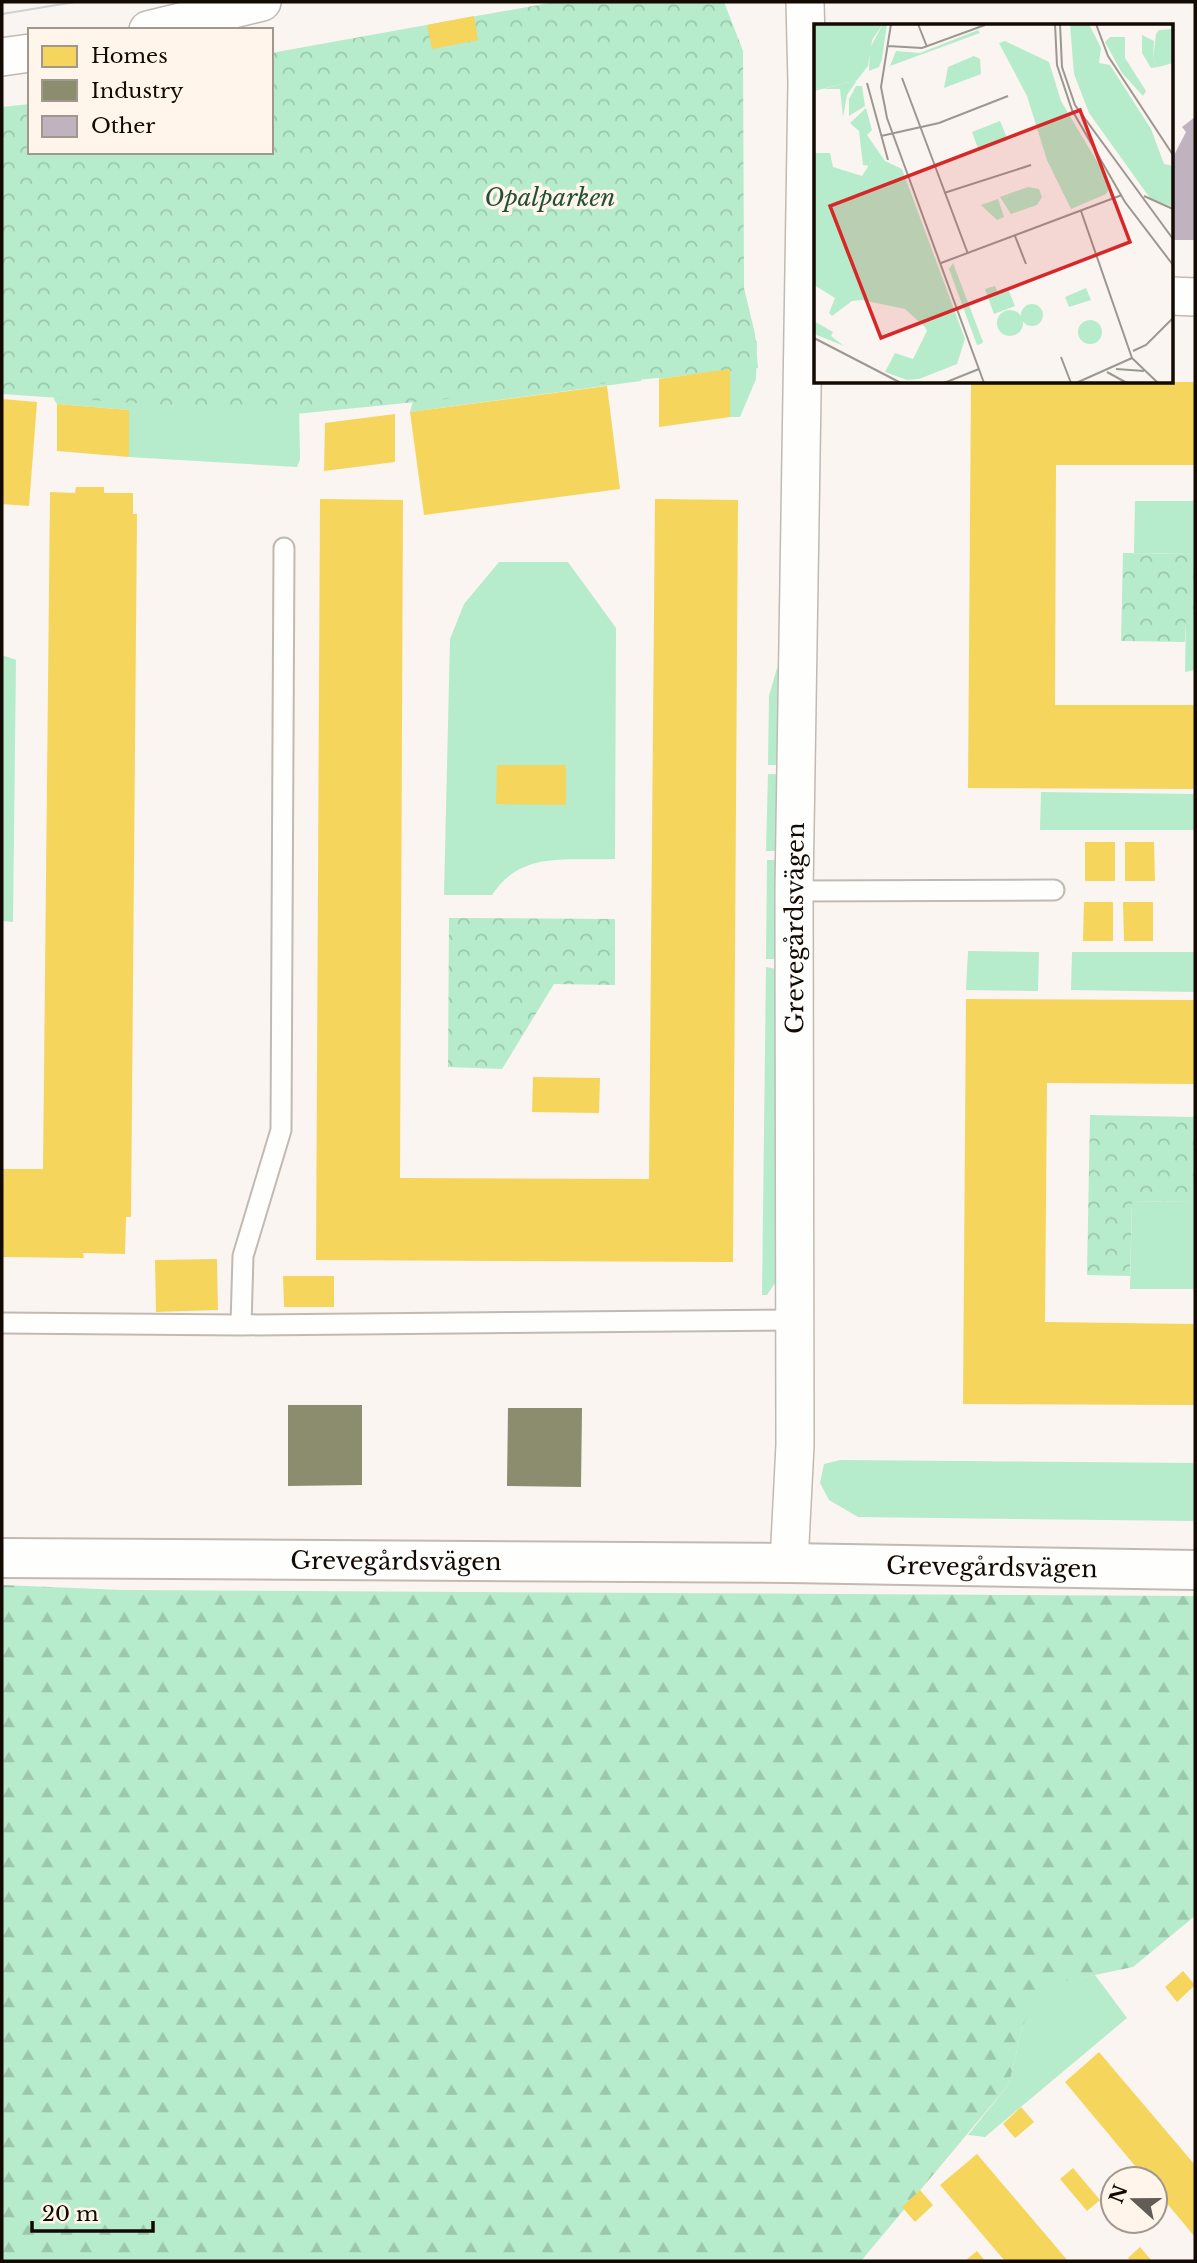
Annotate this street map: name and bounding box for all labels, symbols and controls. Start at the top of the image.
inset map [814,24,1172,383]
legend [28,28,273,154]
text: Homes [91,43,168,69]
text: Industry [91,78,184,104]
text: Other [91,113,155,139]
park label: Opalparken [485,183,615,212]
street label: Grevegårdsvägen [779,822,810,1034]
street label: Grevegårdsvägen [290,1545,502,1576]
street label: Grevegårdsvägen [886,1550,1098,1583]
north arrow [1099,2165,1169,2235]
text: N [1105,2182,1133,2207]
scale bar [32,2190,152,2234]
text: 20 m [42,2201,99,2227]

